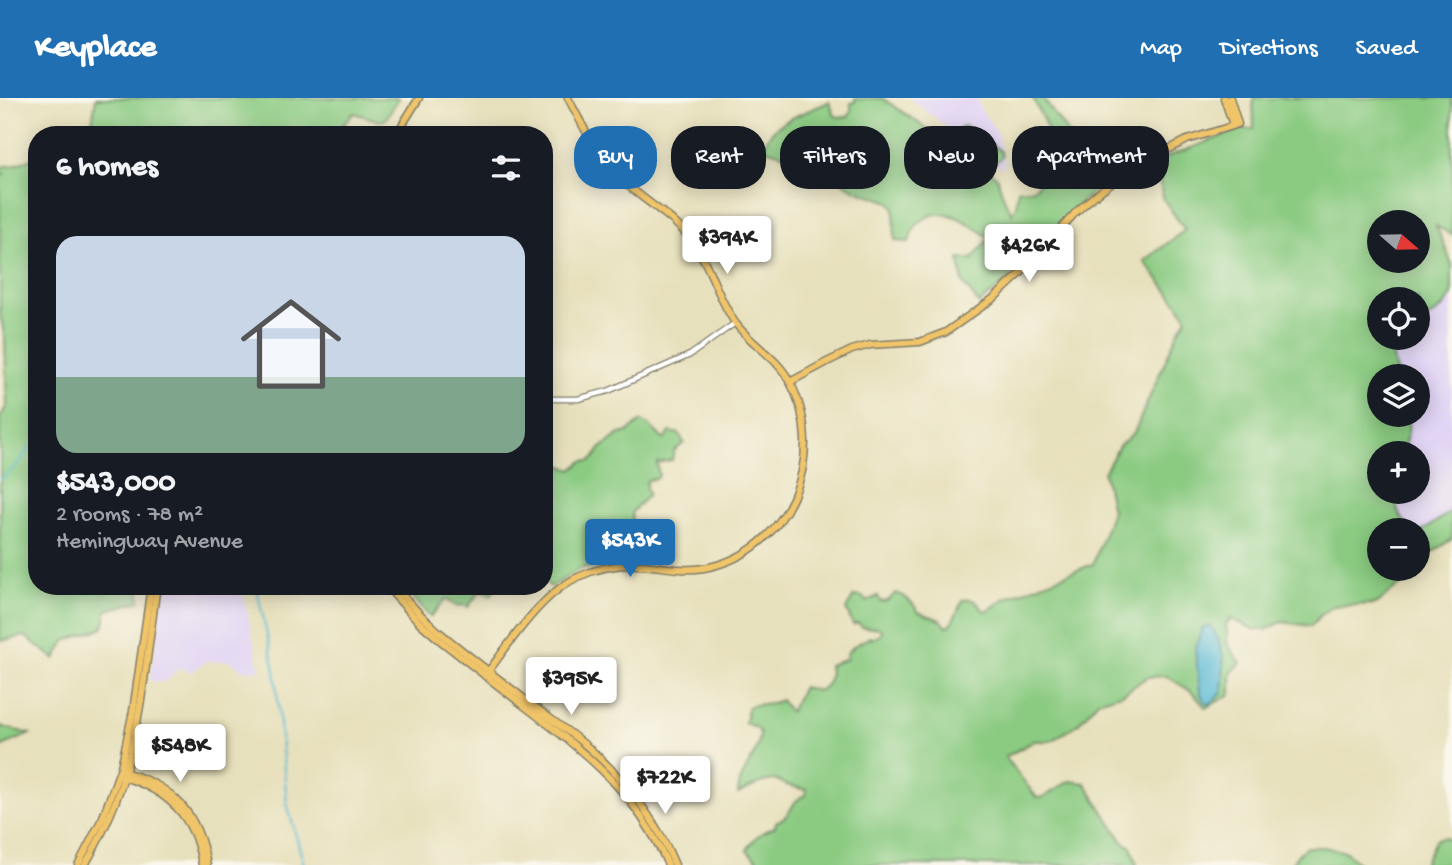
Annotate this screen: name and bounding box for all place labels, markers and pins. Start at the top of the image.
pin: $394K [678,216,776,276]
pin: $426K [980,225,1078,284]
pin: $543K [581,519,679,579]
pin: $395K [522,658,620,717]
pin: $548K [131,724,229,784]
pin: $722K [616,756,714,816]

